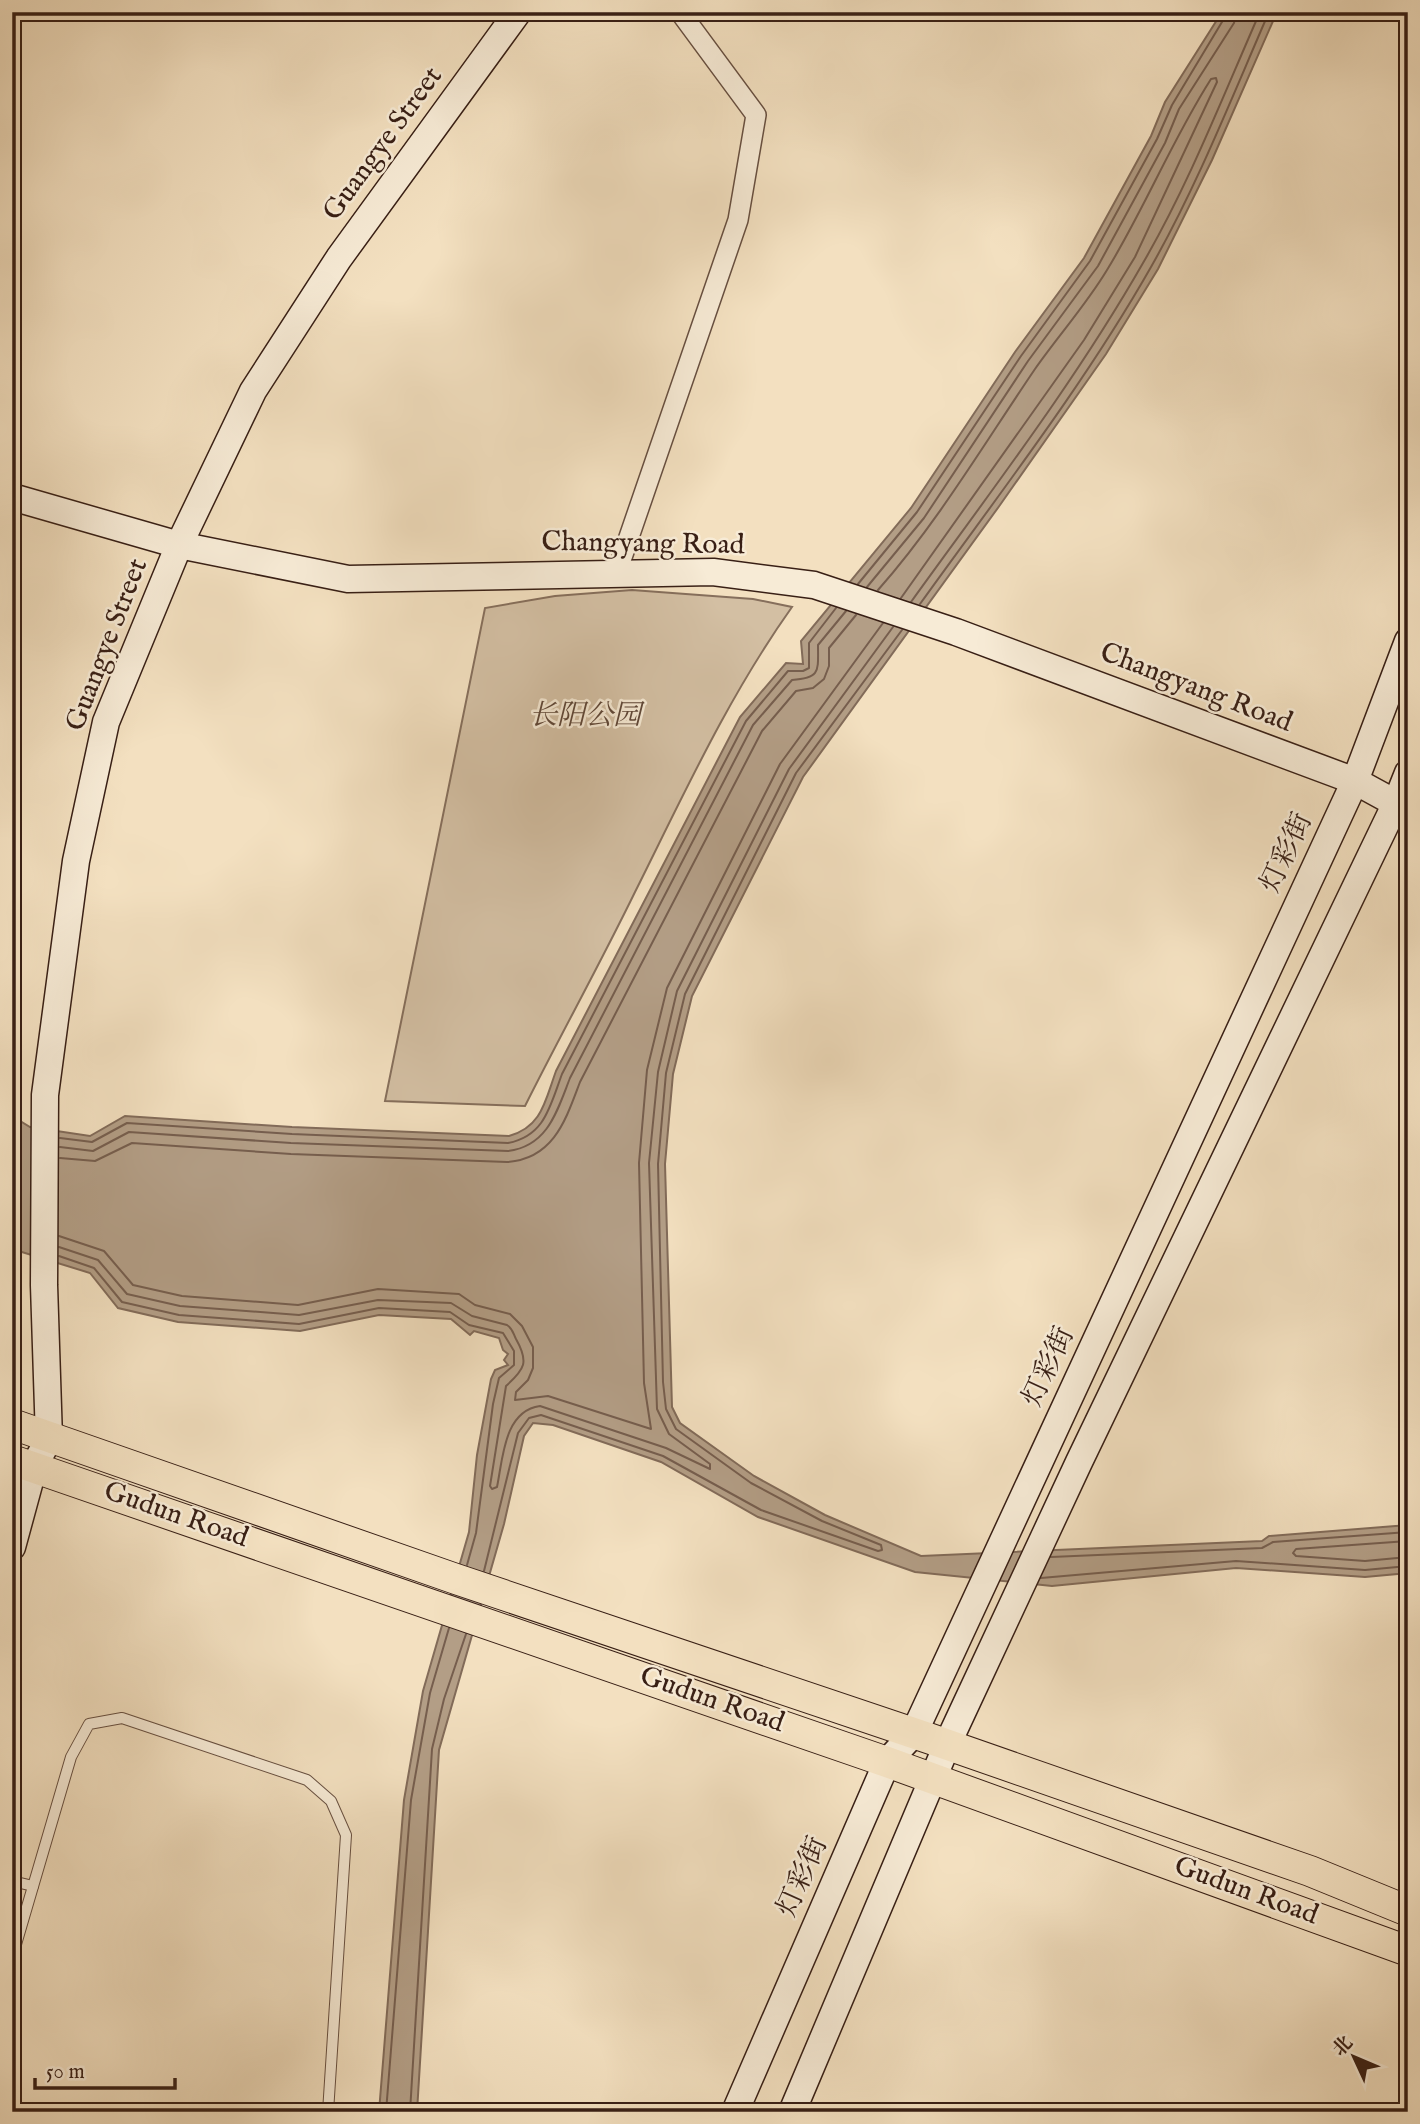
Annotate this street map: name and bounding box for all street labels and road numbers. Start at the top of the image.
street label: Guangye Street [315,60,451,228]
street label: Changyang Road [541,525,745,563]
street label: Guangye Street [58,553,156,736]
street label: Changyang Road [1095,635,1297,741]
street label: 灯彩街 [1253,808,1321,898]
street label: 灯彩街 [1015,1322,1083,1412]
street label: Gudun Road [99,1474,253,1556]
street label: Gudun Road [635,1659,789,1741]
street label: 灯彩街 [770,1832,836,1922]
street label: Gudun Road [1169,1849,1323,1933]

